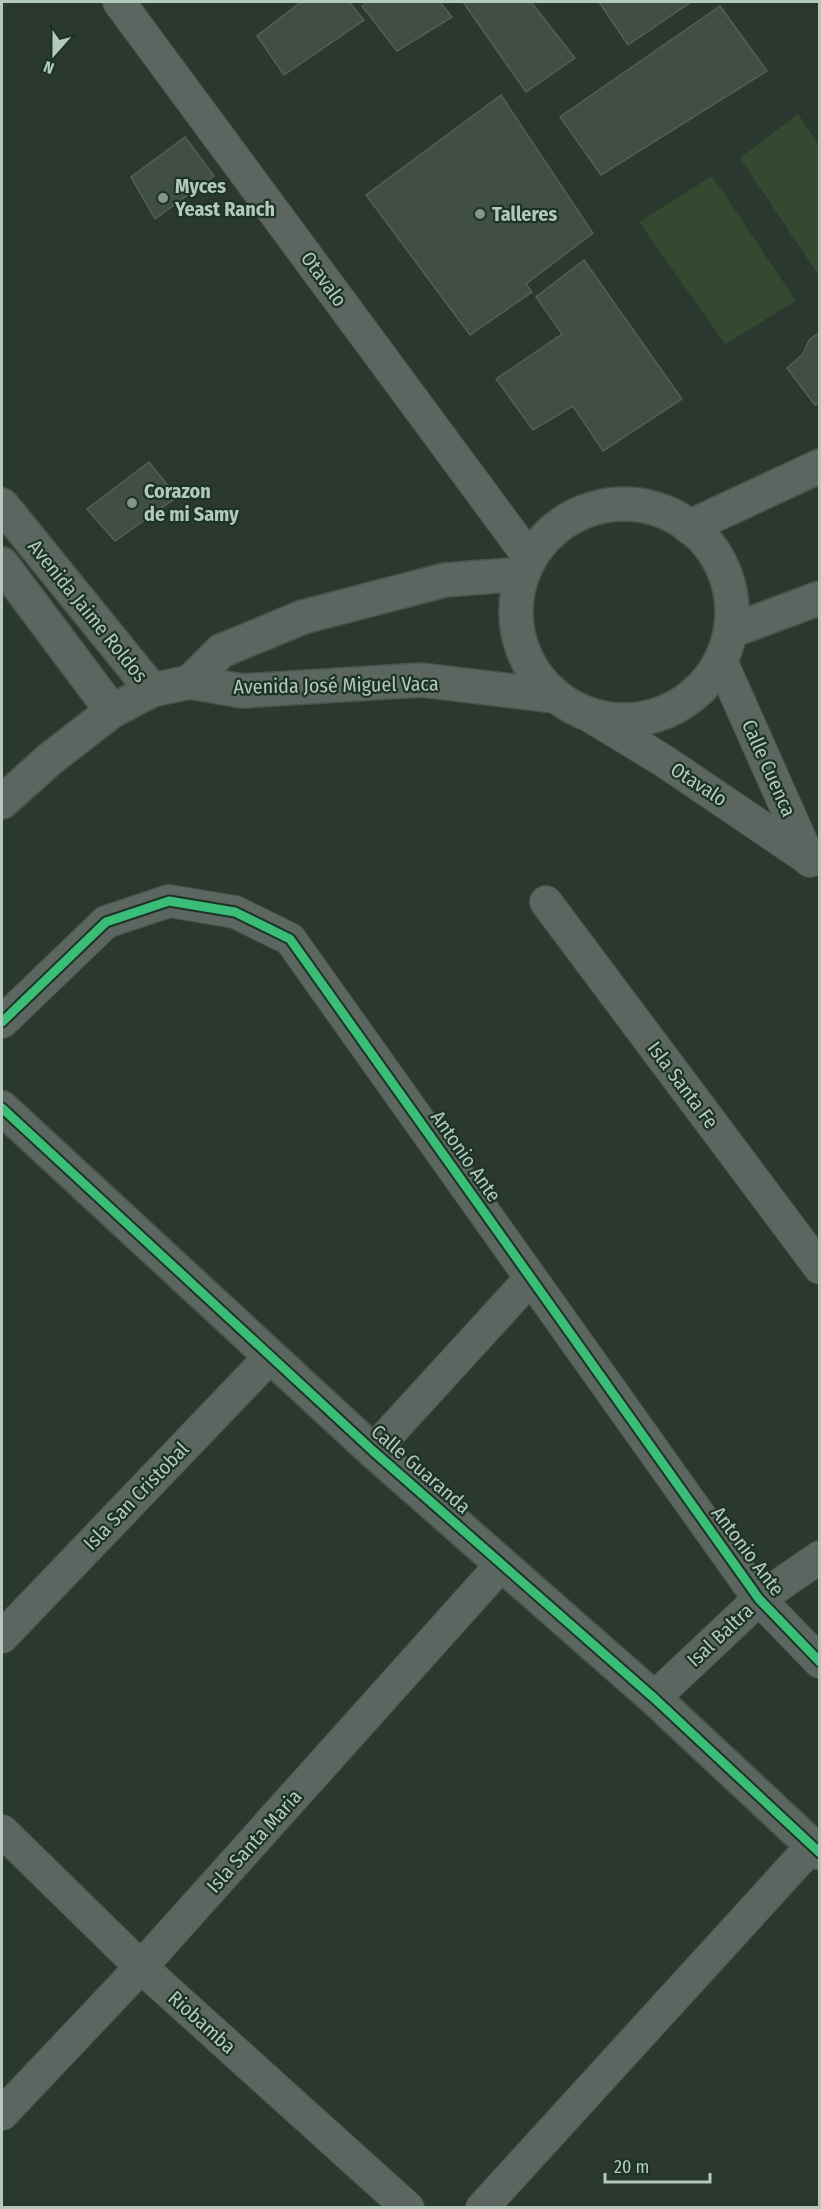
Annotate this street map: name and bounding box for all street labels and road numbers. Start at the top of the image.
street label: Otavalo [296,247,352,311]
street label: Avenida Jaime Roldos [23,535,153,687]
street label: Avenida José Miguel Vaca [233,671,439,699]
street label: Calle Cuenca [737,716,801,820]
street label: Otavalo [666,757,732,811]
street label: Isla Santa Fe [643,1037,723,1133]
street label: Antonio Ante [426,1106,506,1206]
street label: Calle Guaranda [367,1419,475,1519]
street label: Isla San Cristobal [78,1437,194,1555]
street label: Antonio Ante [707,1502,789,1600]
street label: Isal Baltra [682,1598,758,1672]
street label: Isla Santa Maria [201,1784,307,1898]
street label: Riobamba [163,1986,241,2058]

